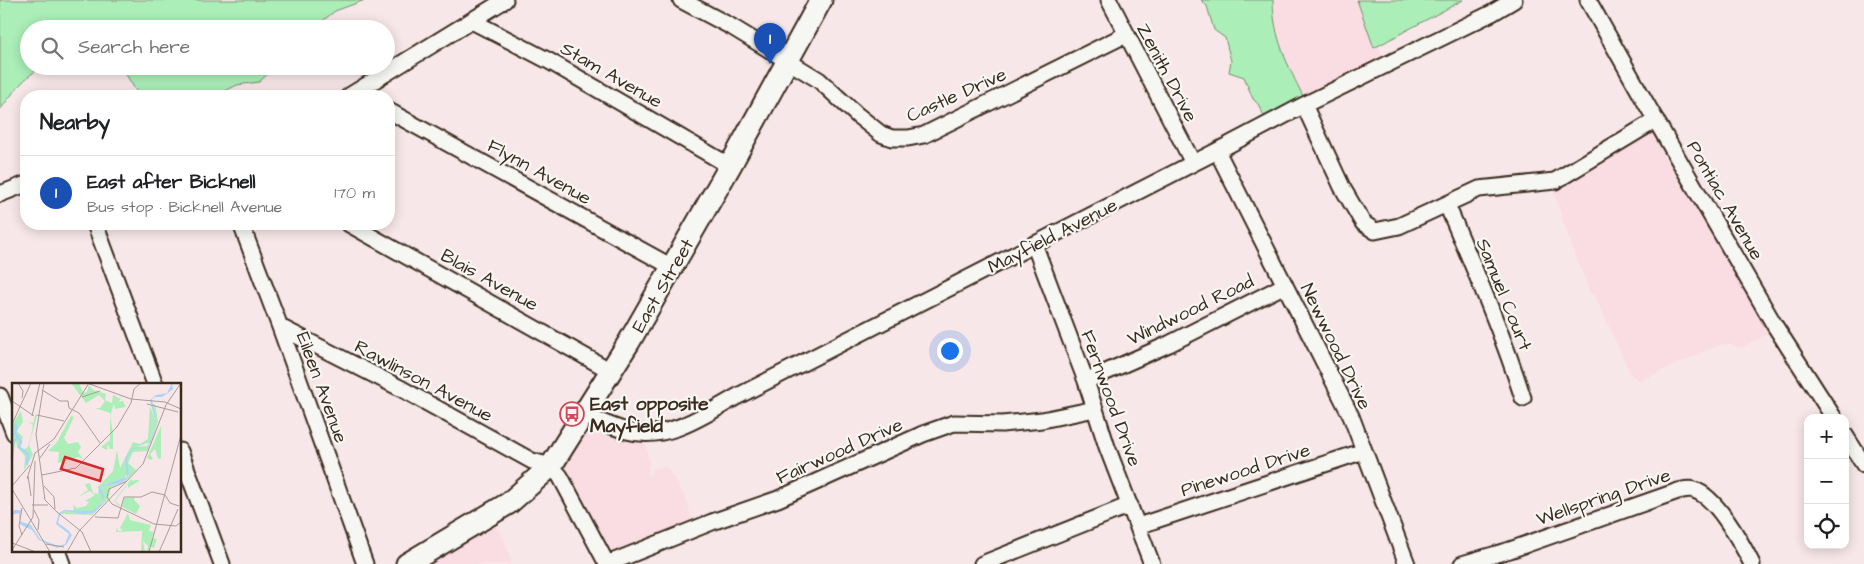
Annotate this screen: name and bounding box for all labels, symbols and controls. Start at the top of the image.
street label: Zenith Drive [1129,19,1204,127]
search box [20,20,395,75]
pin: 1 [754,23,786,64]
icon: search [38,34,66,62]
text: Search here [78,34,190,61]
street label: Stam Avenue [555,35,667,115]
street label: Castle Drive [902,61,1011,129]
text: Nearby [40,108,110,137]
street label: Flynn Avenue [482,133,596,213]
street label: Pontiac Avenue [1680,136,1770,265]
text: East after Bicknell [87,169,256,196]
text: 1 [55,182,57,204]
text: 170 m [334,182,375,204]
street label: Mayfield Avenue [983,192,1123,282]
text: Bus stop · Bicknell Avenue [87,196,282,218]
street label: East Street [626,234,701,338]
street label: Samuel Court [1469,234,1539,355]
street label: Blais Avenue [436,242,543,318]
street label: Windwood Road [1123,268,1259,353]
street label: Newwood Drive [1293,279,1378,414]
street label: Fernwood Drive [1073,327,1148,470]
street label: Eileen Avenue [289,328,354,447]
street label: Rawlinson Avenue [349,333,497,429]
your location [937,338,963,364]
inset map [12,383,181,552]
place label: East opposite Mayfield [590,391,709,441]
bus stop icon: East opposite Mayfield [559,401,585,427]
street label: Fairwood Drive [772,411,907,491]
map controls [1804,414,1849,549]
button: + [1804,414,1849,459]
street label: Pinewood Drive [1177,437,1314,504]
button: − [1804,459,1849,504]
street label: Wellspring Drive [1533,462,1675,534]
button: locate [1804,504,1849,549]

